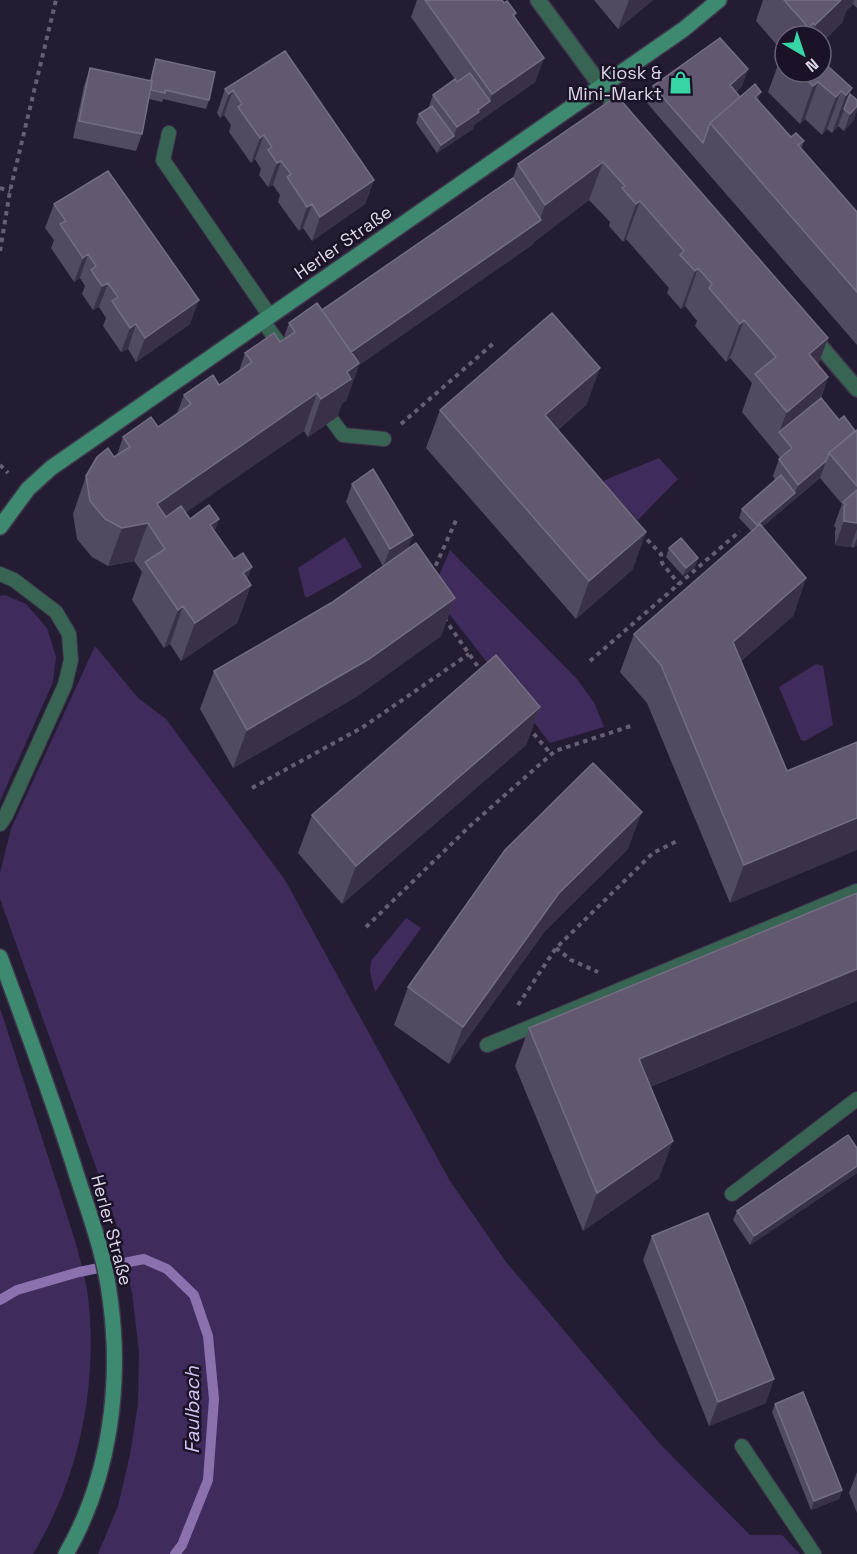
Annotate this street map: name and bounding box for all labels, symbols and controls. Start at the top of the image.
north arrow [773,24,833,84]
text: N [801,54,823,77]
place label: Kiosk & Mini-Markt [568,61,662,105]
shop icon: Kiosk & Mini-Markt [667,69,693,95]
street label: Herler Straße [290,200,396,284]
street label: Herler Straße [86,1172,138,1288]
water label: Faulbach [179,1366,205,1454]

